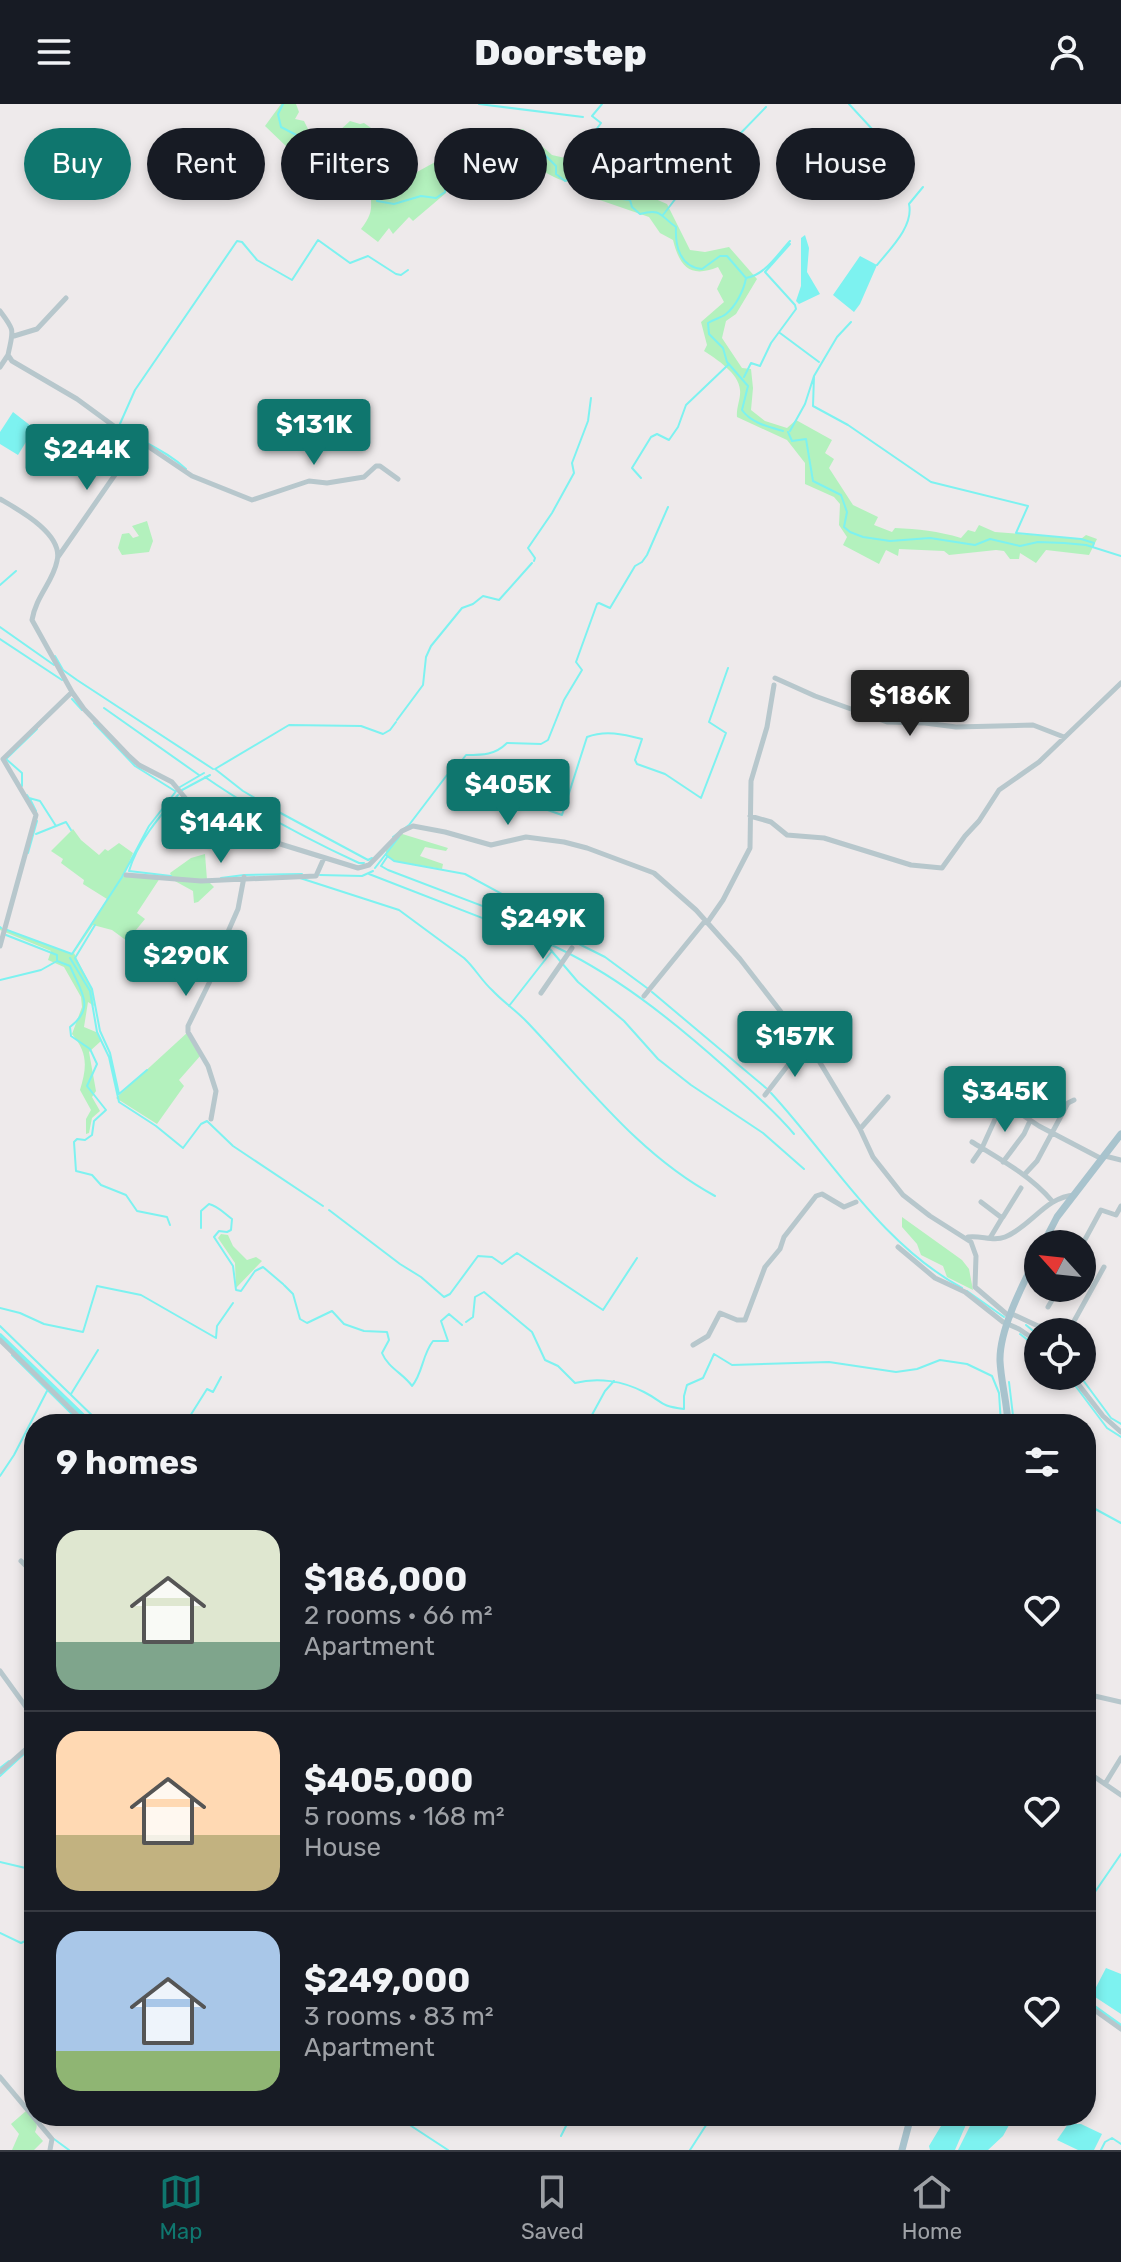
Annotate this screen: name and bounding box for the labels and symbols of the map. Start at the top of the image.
pin: $131K [258,399,370,467]
pin: $244K [31,424,143,492]
pin: $186K [854,670,966,738]
pin: $405K [452,759,564,827]
pin: $144K [165,797,277,865]
pin: $249K [487,893,599,961]
pin: $290K [130,930,242,998]
pin: $157K [739,1011,851,1079]
pin: $345K [949,1066,1061,1134]
north arrow [1024,1230,1096,1302]

